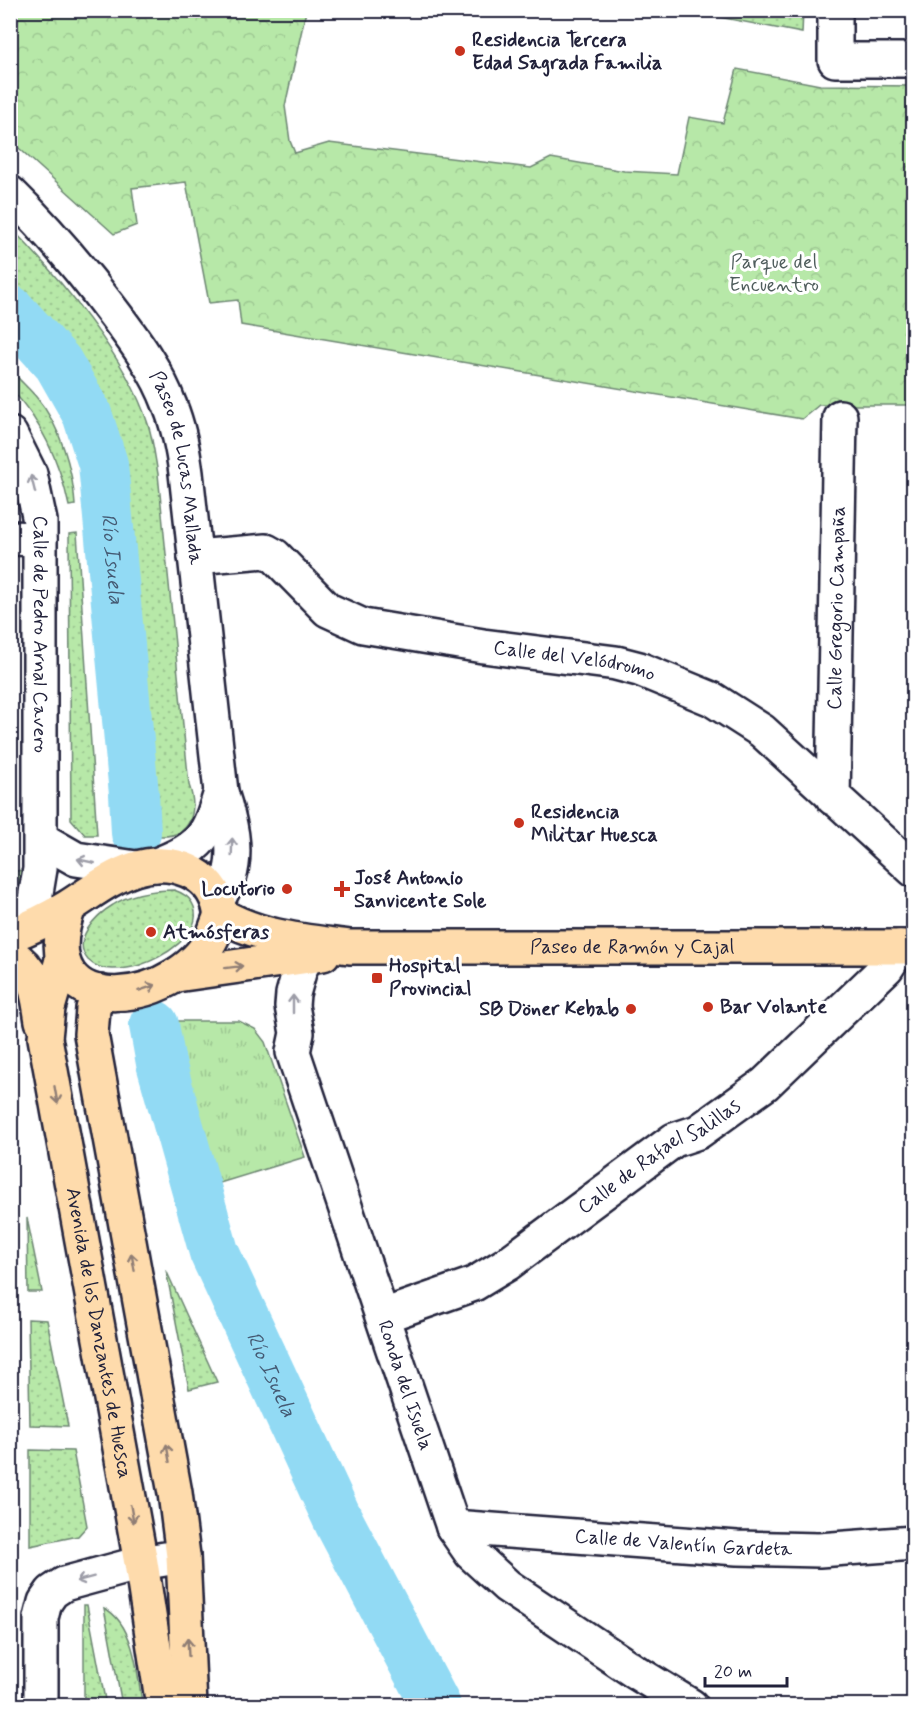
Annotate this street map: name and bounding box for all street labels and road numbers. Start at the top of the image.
street label: Paseo de Lucas Mallada [143,366,210,567]
street label: Calle Gregorio Campaña [821,506,852,710]
street label: Calle de Pedro Arnal Cavero [27,516,54,753]
street label: Calle del Velódromo [492,634,660,688]
street label: Paseo de Ramón y Cajal [530,934,734,961]
street label: Calle de Rafael Salillas [572,1092,746,1220]
street label: Avenida de los Danzantes de Huesca [59,1185,139,1481]
street label: Ronda del Isuela [371,1317,440,1454]
street label: Calle de Valentín Gardeta [574,1523,793,1563]

